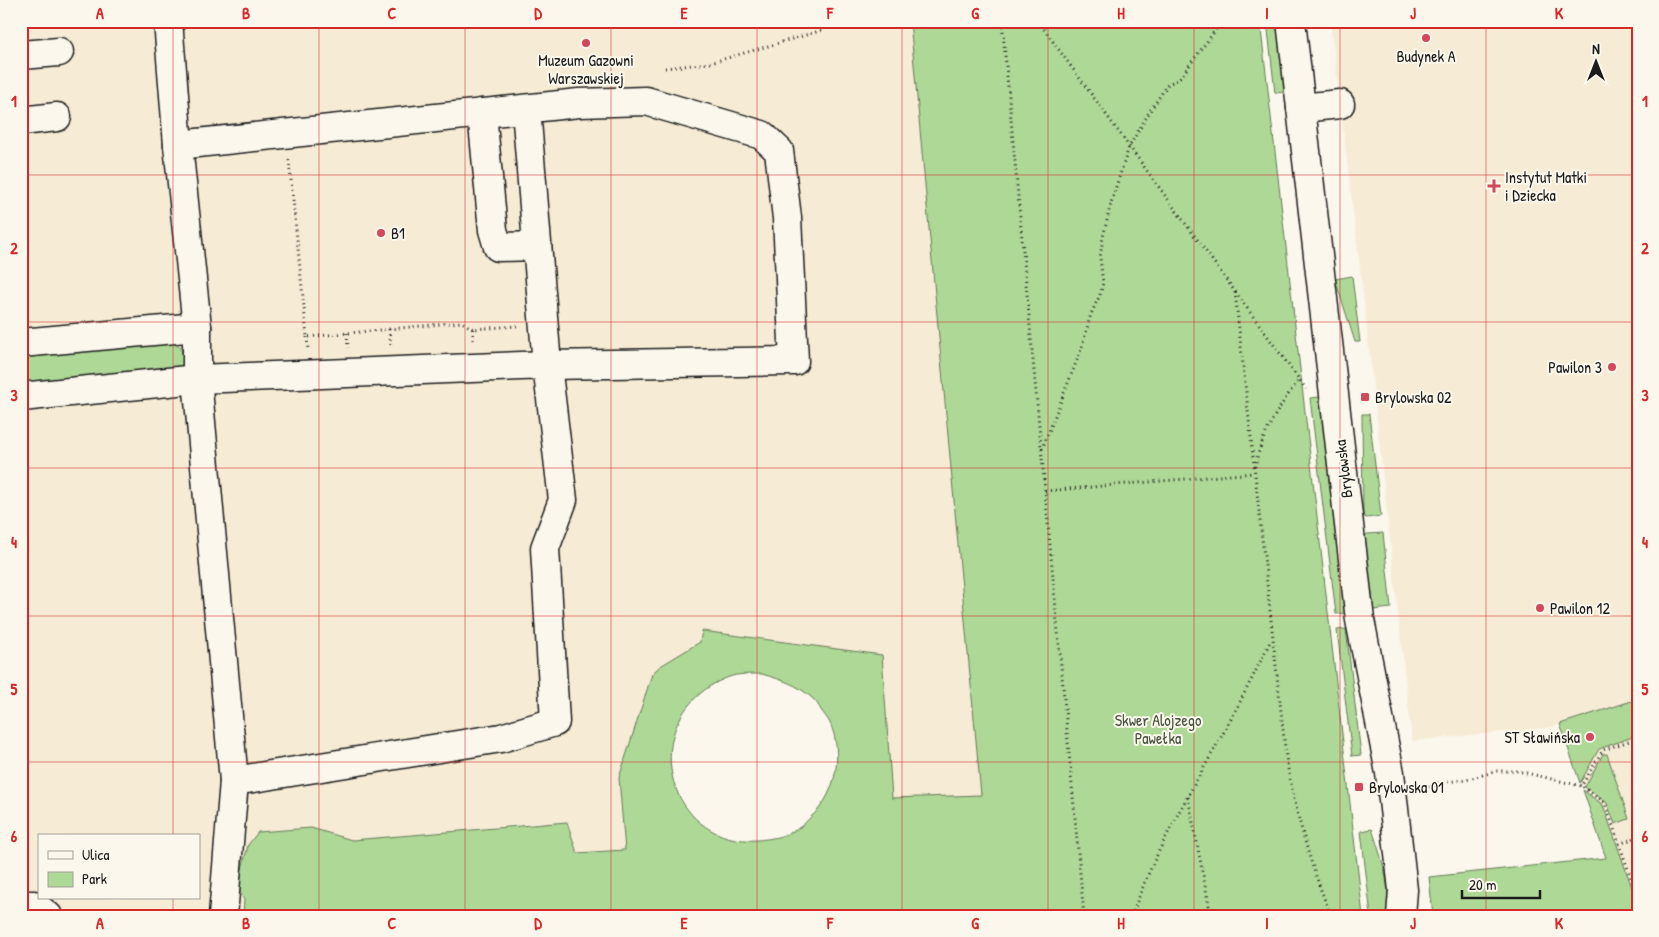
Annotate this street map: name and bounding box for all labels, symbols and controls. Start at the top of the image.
text: A [96,2,104,24]
text: B [242,2,250,24]
text: C [388,2,397,24]
text: D [534,2,542,24]
text: E [680,2,688,24]
text: F [826,2,834,24]
text: G [971,2,979,24]
text: H [1117,2,1125,24]
text: I [1265,2,1269,24]
text: J [1410,2,1416,24]
text: K [1555,2,1564,24]
marker: Budynek A [1420,32,1432,44]
marker: Muzeum Gazowni Warszawskiej [580,37,592,49]
north arrow [1572,38,1622,88]
text: N [1592,39,1600,58]
place label: Budynek A [1396,45,1456,67]
place label: Muzeum Gazowni Warszawskiej [538,49,634,89]
text: 1 [11,90,17,112]
text: 1 [1642,90,1648,112]
place label: Instytut Matki i Dziecka [1505,166,1587,206]
marker: Instytut Matki i Dziecka [1487,179,1501,193]
place label: B1 [391,222,405,244]
marker: B1 [375,227,387,239]
text: 2 [10,237,18,259]
text: 2 [1641,237,1649,259]
place label: Pawilon 3 [1548,356,1602,378]
marker: Pawilon 3 [1606,361,1618,373]
text: 3 [10,384,18,406]
text: 3 [1641,384,1649,406]
place label: Brylowska 02 [1375,386,1452,408]
marker: Brylowska 02 [1359,391,1371,403]
street label: Brylowska [1329,439,1357,499]
text: 4 [11,531,17,553]
text: 4 [1642,531,1648,553]
place label: Pawilon 12 [1550,597,1610,619]
marker: Pawilon 12 [1534,602,1546,614]
text: 5 [11,678,18,700]
text: 5 [1642,678,1649,700]
park label: Skwer Alojzego Pawełka [1115,709,1202,749]
place label: ST Sławińska [1504,726,1580,748]
marker: ST Sławińska [1584,731,1596,743]
place label: Brylowska 01 [1369,776,1444,798]
marker: Brylowska 01 [1353,781,1365,793]
text: 6 [11,825,18,847]
text: 6 [1642,825,1649,847]
legend [38,834,200,900]
text: Ulica [82,844,109,865]
scale bar [1462,867,1539,899]
text: Park [82,868,107,889]
text: 20 m [1469,874,1496,895]
text: A [96,912,104,934]
text: B [242,912,250,934]
text: C [388,912,397,934]
text: D [534,912,542,934]
text: E [680,912,688,934]
text: F [826,912,834,934]
text: G [971,912,979,934]
text: H [1117,912,1125,934]
text: I [1265,912,1269,934]
text: J [1410,912,1416,934]
text: K [1555,912,1564,934]

